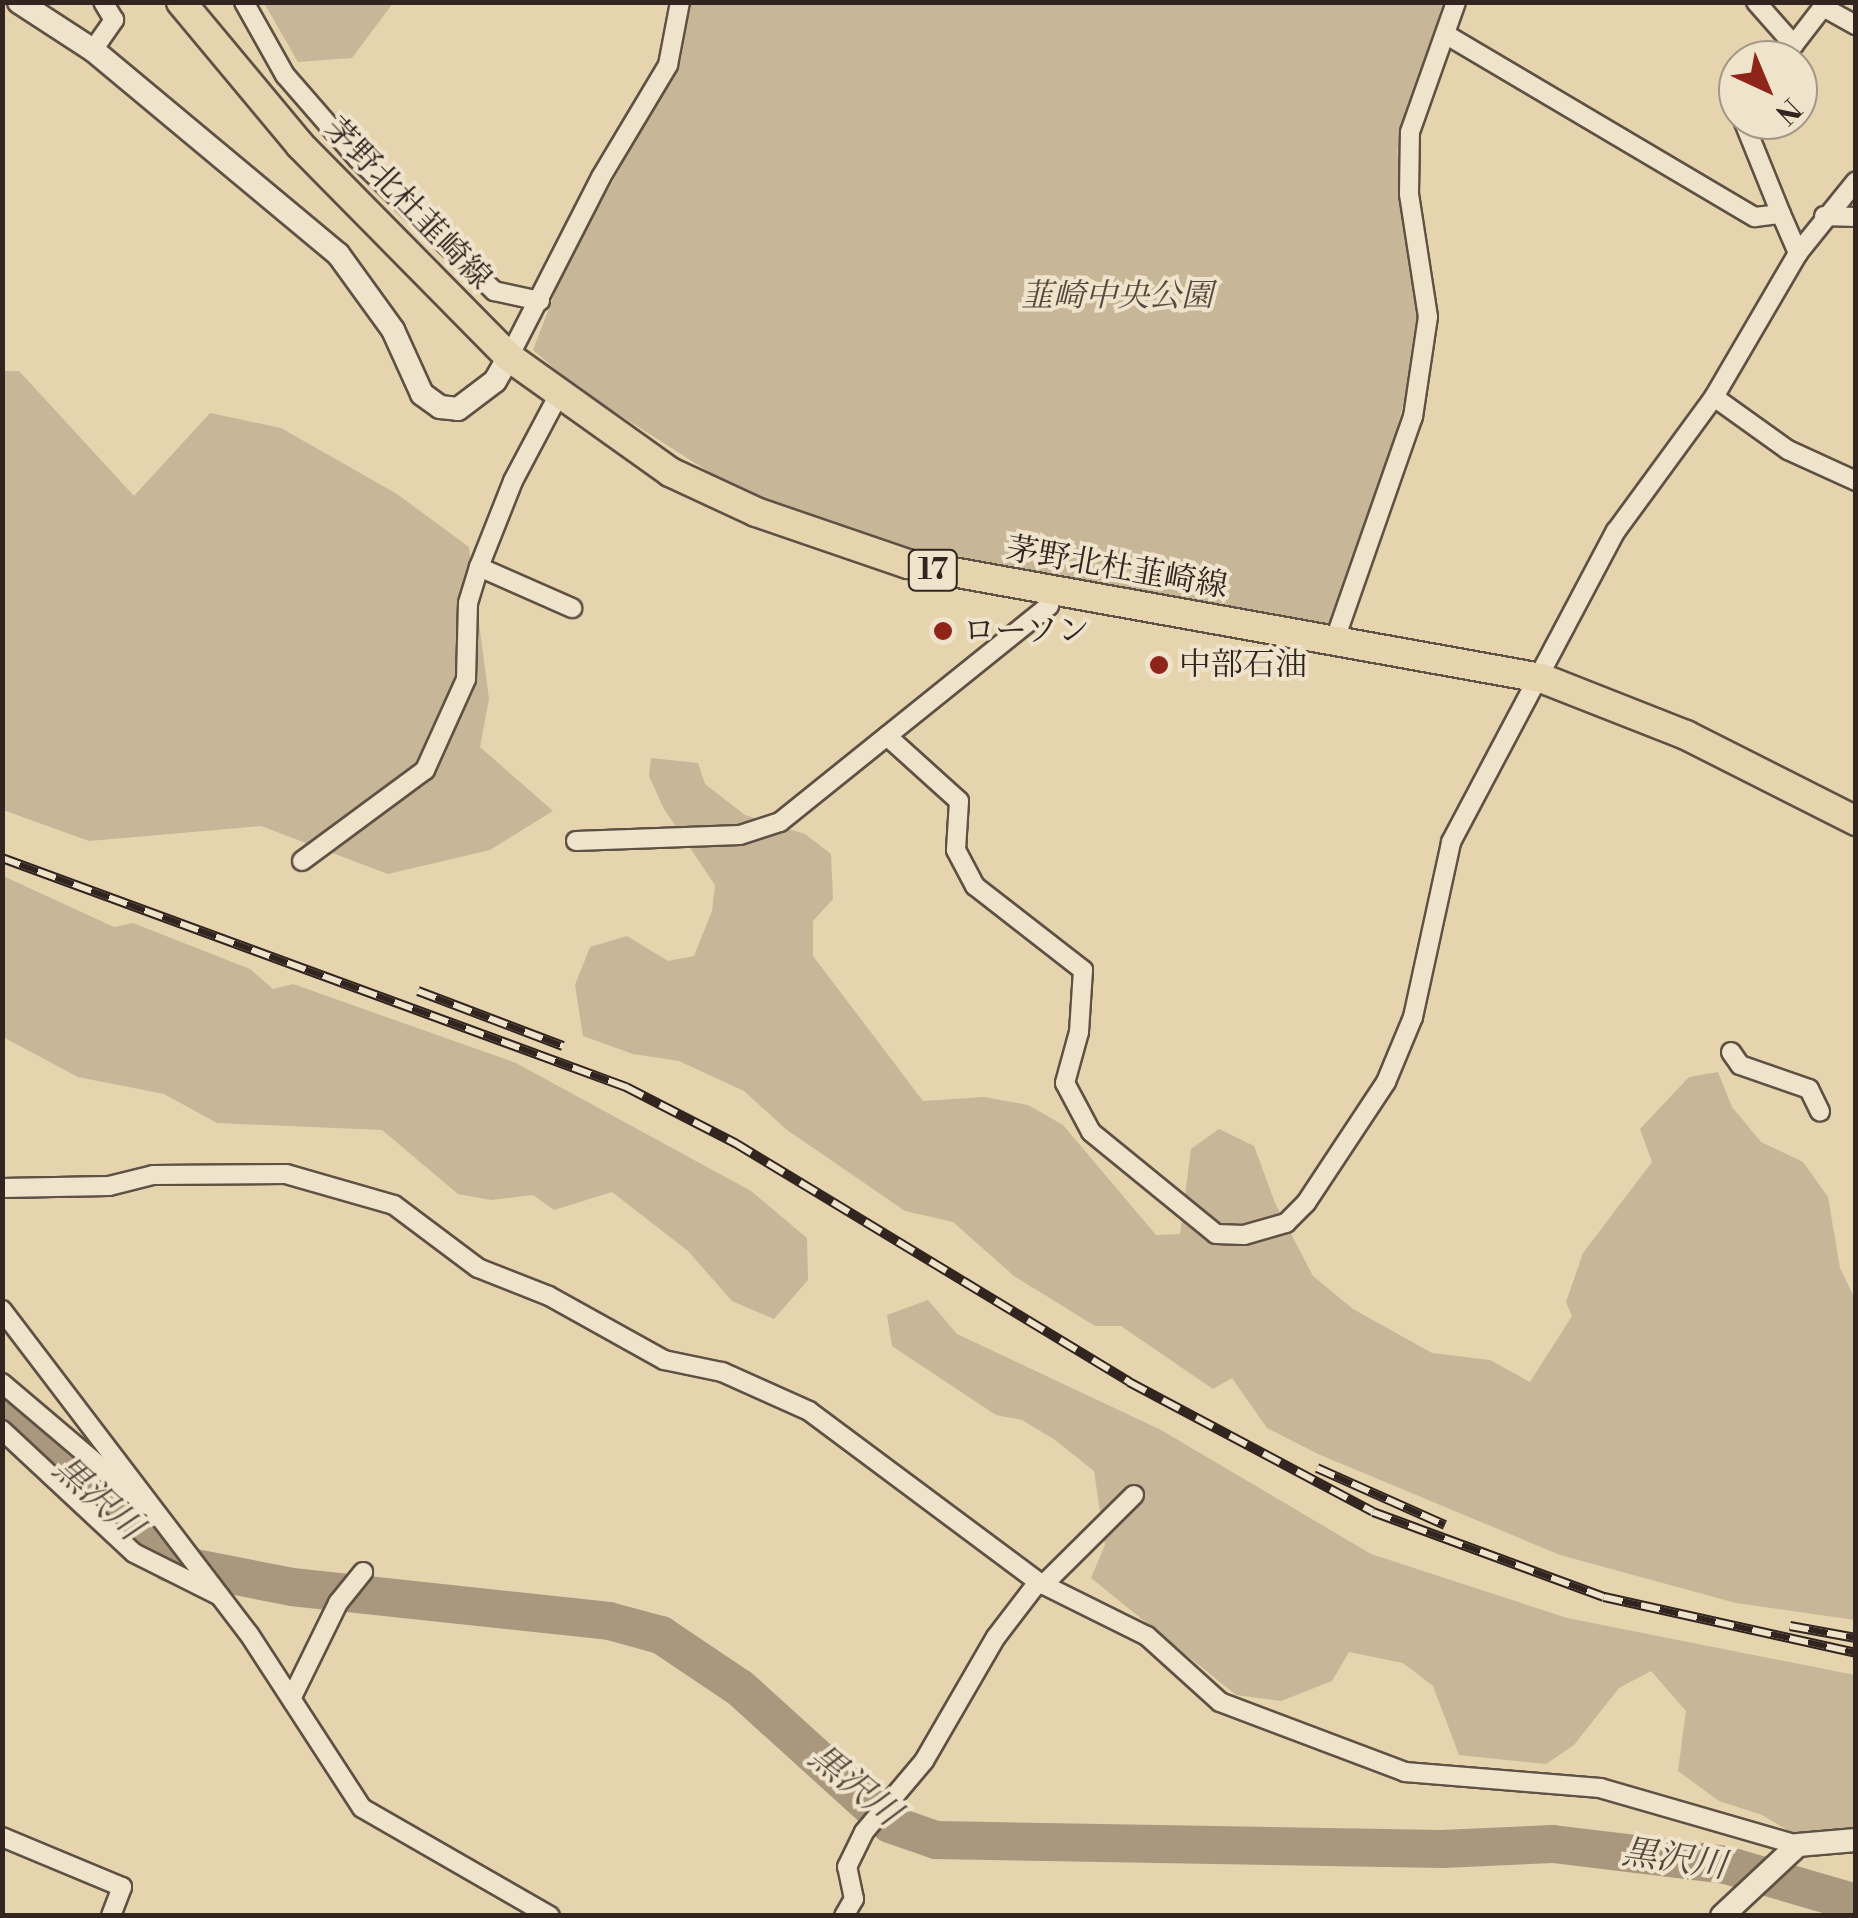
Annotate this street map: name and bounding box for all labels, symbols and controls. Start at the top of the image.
north arrow [1718,40,1818,140]
text: N [1768,90,1808,131]
street label: 茅野北杜韮崎線 [316,110,500,298]
park label: 韮崎中央公園 [1021,277,1213,315]
street label: 茅野北杜韮崎線 [1003,530,1231,606]
road number: 17 [906,545,960,595]
place label: ローソン [963,612,1091,650]
marker: ローソン [932,620,954,642]
place label: 中部石油 [1179,646,1307,684]
marker: 中部石油 [1148,654,1170,676]
water label: 黒沢川 [44,1448,150,1550]
water label: 黒沢川 [800,1737,908,1835]
water label: 黒沢川 [1619,1832,1729,1888]

